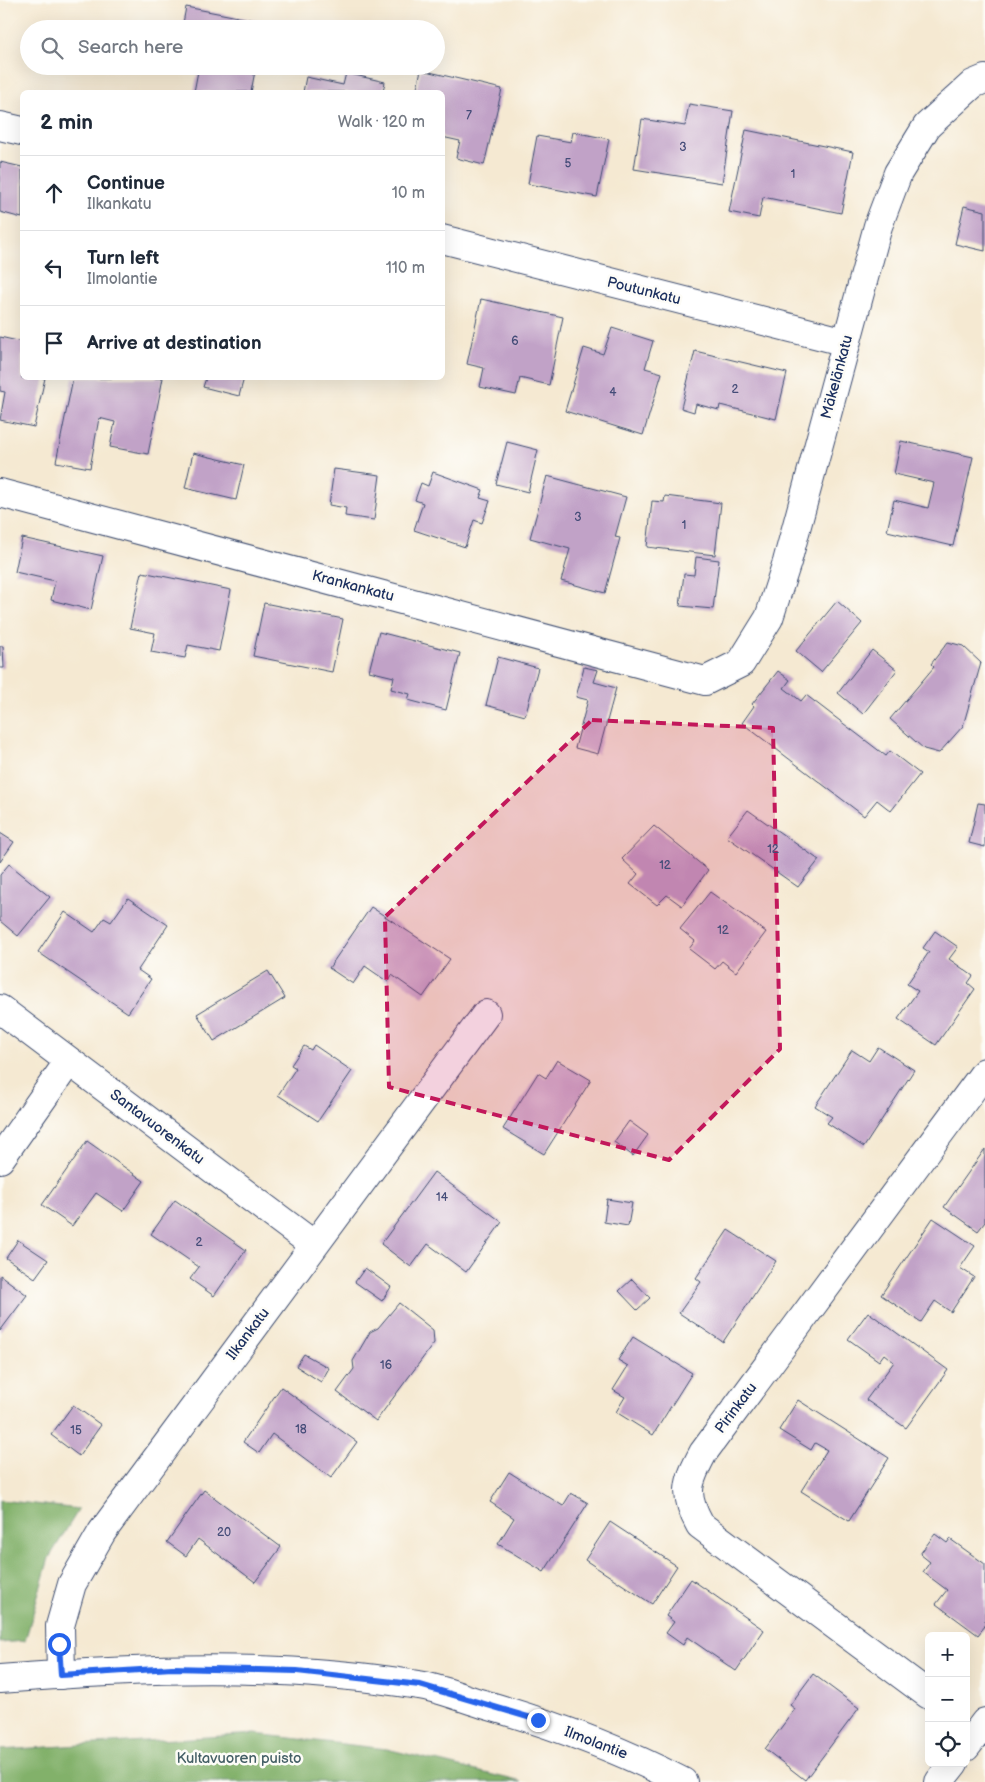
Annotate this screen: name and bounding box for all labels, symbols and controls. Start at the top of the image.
search box [20,20,445,75]
icon: search [38,34,66,62]
text: Search here [78,36,183,59]
house number: 7 [466,108,472,123]
text: 2 min [40,110,93,135]
text: Walk · 120 m [338,113,425,132]
house number: 3 [679,140,687,155]
house number: 5 [565,156,572,171]
house number: 1 [791,167,795,182]
text: Continue [87,172,165,195]
icon: ahead [40,179,68,207]
text: 10 m [392,184,425,203]
text: Ilkankatu [87,195,152,214]
text: Turn left [87,247,159,270]
icon: left [40,254,68,282]
text: 110 m [386,259,425,278]
text: Ilmolantie [87,270,158,289]
street label: Poutunkatu [605,273,683,309]
icon: arrive [40,329,68,357]
text: Arrive at destination [87,332,262,355]
street label: Mäkelänkatu [817,333,857,421]
house number: 6 [511,334,519,349]
house number: 2 [731,382,739,397]
house number: 4 [609,385,617,400]
house number: 3 [574,510,582,525]
house number: 1 [682,518,686,533]
street label: Krankankatu [310,566,396,606]
house number: 12 [767,842,779,857]
house number: 12 [659,858,671,873]
house number: 12 [717,923,729,938]
street label: Santavuorenkatu [106,1085,208,1169]
house number: 14 [436,1190,449,1205]
house number: 2 [195,1235,203,1250]
street label: Ilkankatu [222,1304,274,1364]
house number: 16 [380,1358,392,1373]
street label: Pirinkatu [711,1379,761,1437]
house number: 18 [295,1422,307,1437]
house number: 15 [70,1423,82,1438]
house number: 20 [217,1525,231,1540]
map controls [925,1632,970,1767]
button: + [925,1632,970,1677]
route start [48,1633,71,1656]
button: − [925,1677,970,1722]
route end [527,1709,550,1732]
street label: Ilmolantie [562,1722,630,1764]
button: locate [925,1722,970,1767]
park label: Kultavuoren puisto [177,1749,301,1768]

